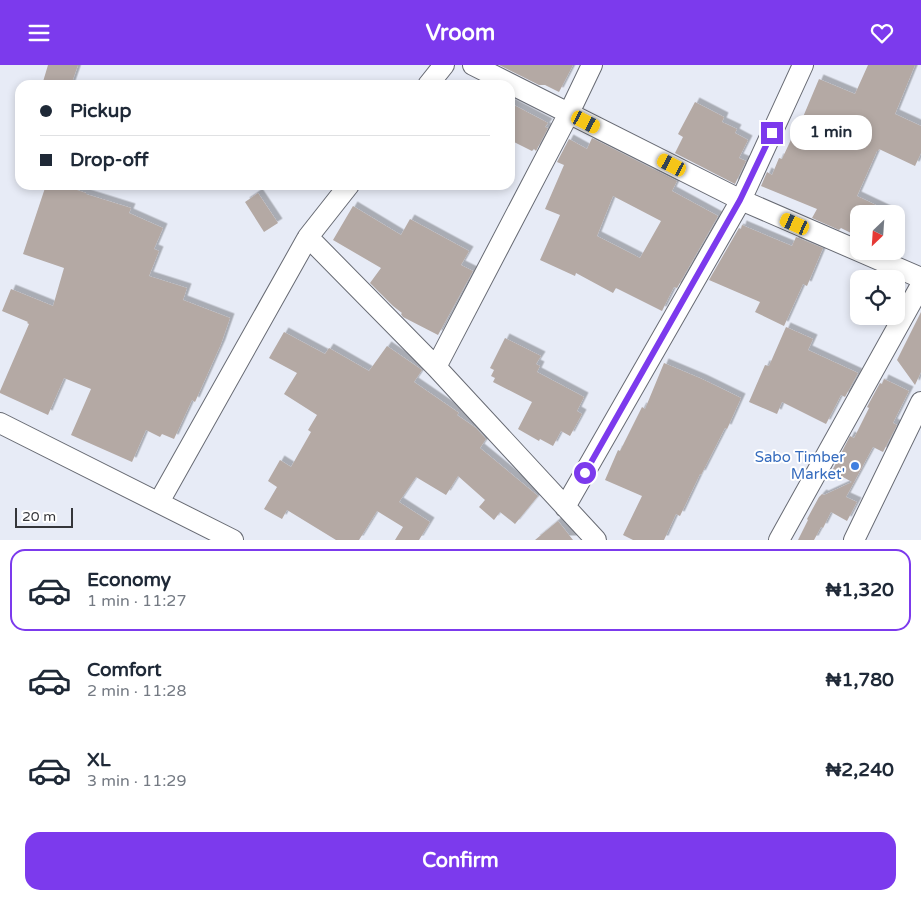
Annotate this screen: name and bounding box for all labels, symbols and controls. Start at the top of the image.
icon: menu [25,19,53,47]
icon: heart [868,19,896,47]
text: Vroom [426,20,495,46]
text: Pickup [70,100,131,122]
car [569,109,602,135]
callout: 1 min [790,115,872,151]
route end [761,122,783,144]
text: 1 min [810,122,852,142]
text: Drop-off [70,149,149,171]
car [655,152,688,178]
north arrow [850,205,905,260]
map controls [850,205,905,325]
car [778,211,811,237]
button: locate [850,270,905,325]
place label: Sabo Timber Market' [755,448,845,483]
marker: Sabo Timber Market' [849,460,861,472]
route start [574,462,596,484]
scale bar [15,505,72,528]
text: 20 m [22,508,56,525]
icon: car [27,568,72,613]
text: Economy [87,569,171,591]
text: ₦1,320 [825,579,894,601]
text: 1 min · 11:27 [87,591,186,611]
icon: car [27,658,72,703]
text: Comfort [87,659,161,681]
text: ₦1,780 [826,669,894,691]
text: 2 min · 11:28 [87,681,186,701]
icon: car [27,748,72,793]
text: XL [87,749,111,771]
text: ₦2,240 [825,759,894,781]
text: 3 min · 11:29 [87,771,186,791]
button: Confirm [25,832,896,890]

